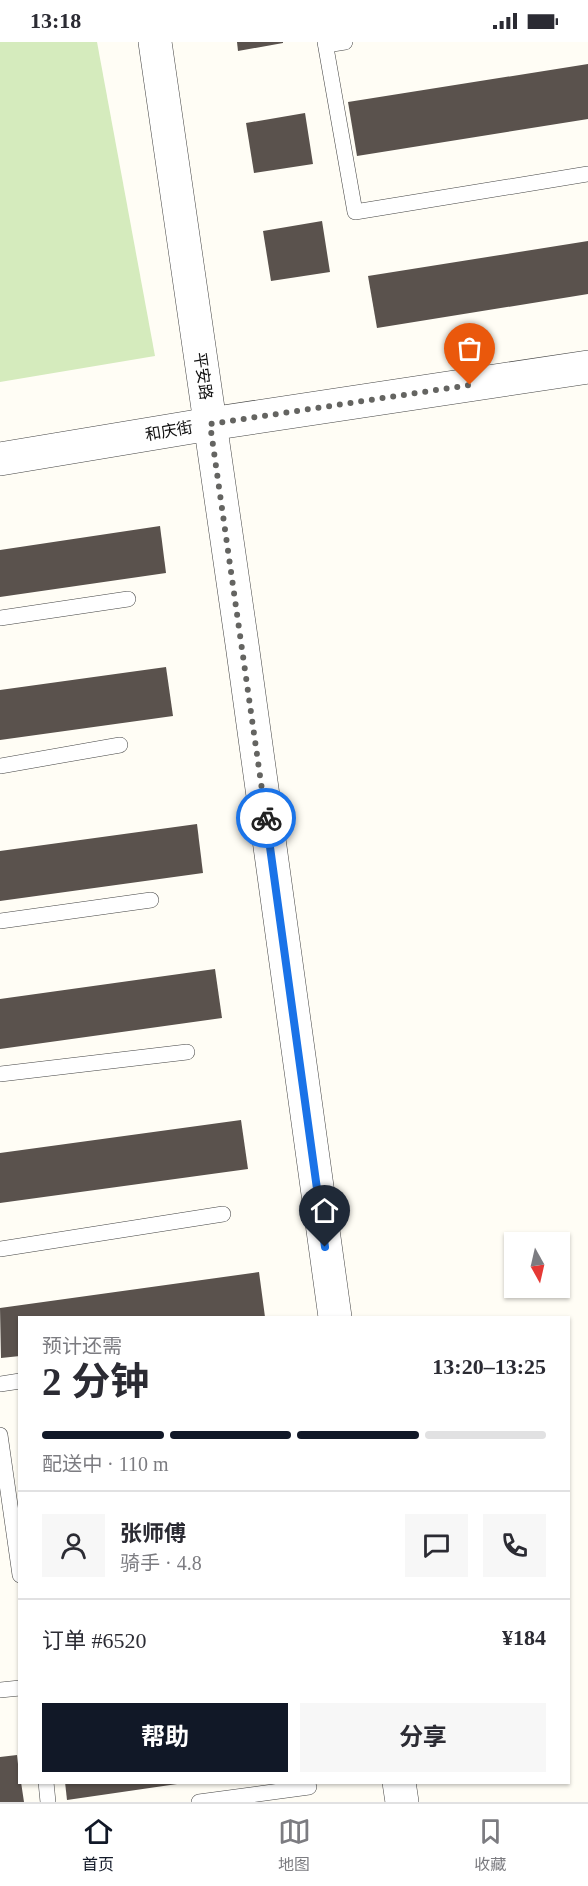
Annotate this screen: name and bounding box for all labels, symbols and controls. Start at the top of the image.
text: 13:18 [30,8,81,33]
pin [444,323,495,385]
icon: bag [453,332,486,365]
street label: 平安路 [191,351,215,401]
street label: 和庆街 [144,418,194,444]
courier [236,788,296,848]
icon: bike [250,802,283,835]
pin [299,1185,350,1247]
icon: home [308,1194,341,1227]
north arrow [504,1232,570,1298]
map controls [504,1232,570,1298]
text: 预计还需 [42,1335,122,1357]
text: 13:20–13:25 [432,1354,546,1379]
text: 2 分钟 [42,1360,149,1403]
text: 配送中 · 110 m [42,1453,168,1475]
button: person [42,1514,105,1577]
button: chat [405,1514,468,1577]
button: phone [483,1514,546,1577]
text: 张师傅 [120,1521,186,1546]
text: 骑手 · 4.8 [120,1552,202,1574]
text: ¥184 [502,1625,546,1650]
text: 订单 #6520 [42,1628,147,1653]
button: 帮助 [42,1703,288,1772]
button: 分享 [300,1703,546,1772]
tab: 首页 [82,1815,115,1875]
tab: 地图 [278,1815,311,1875]
tab: 收藏 [474,1815,507,1875]

